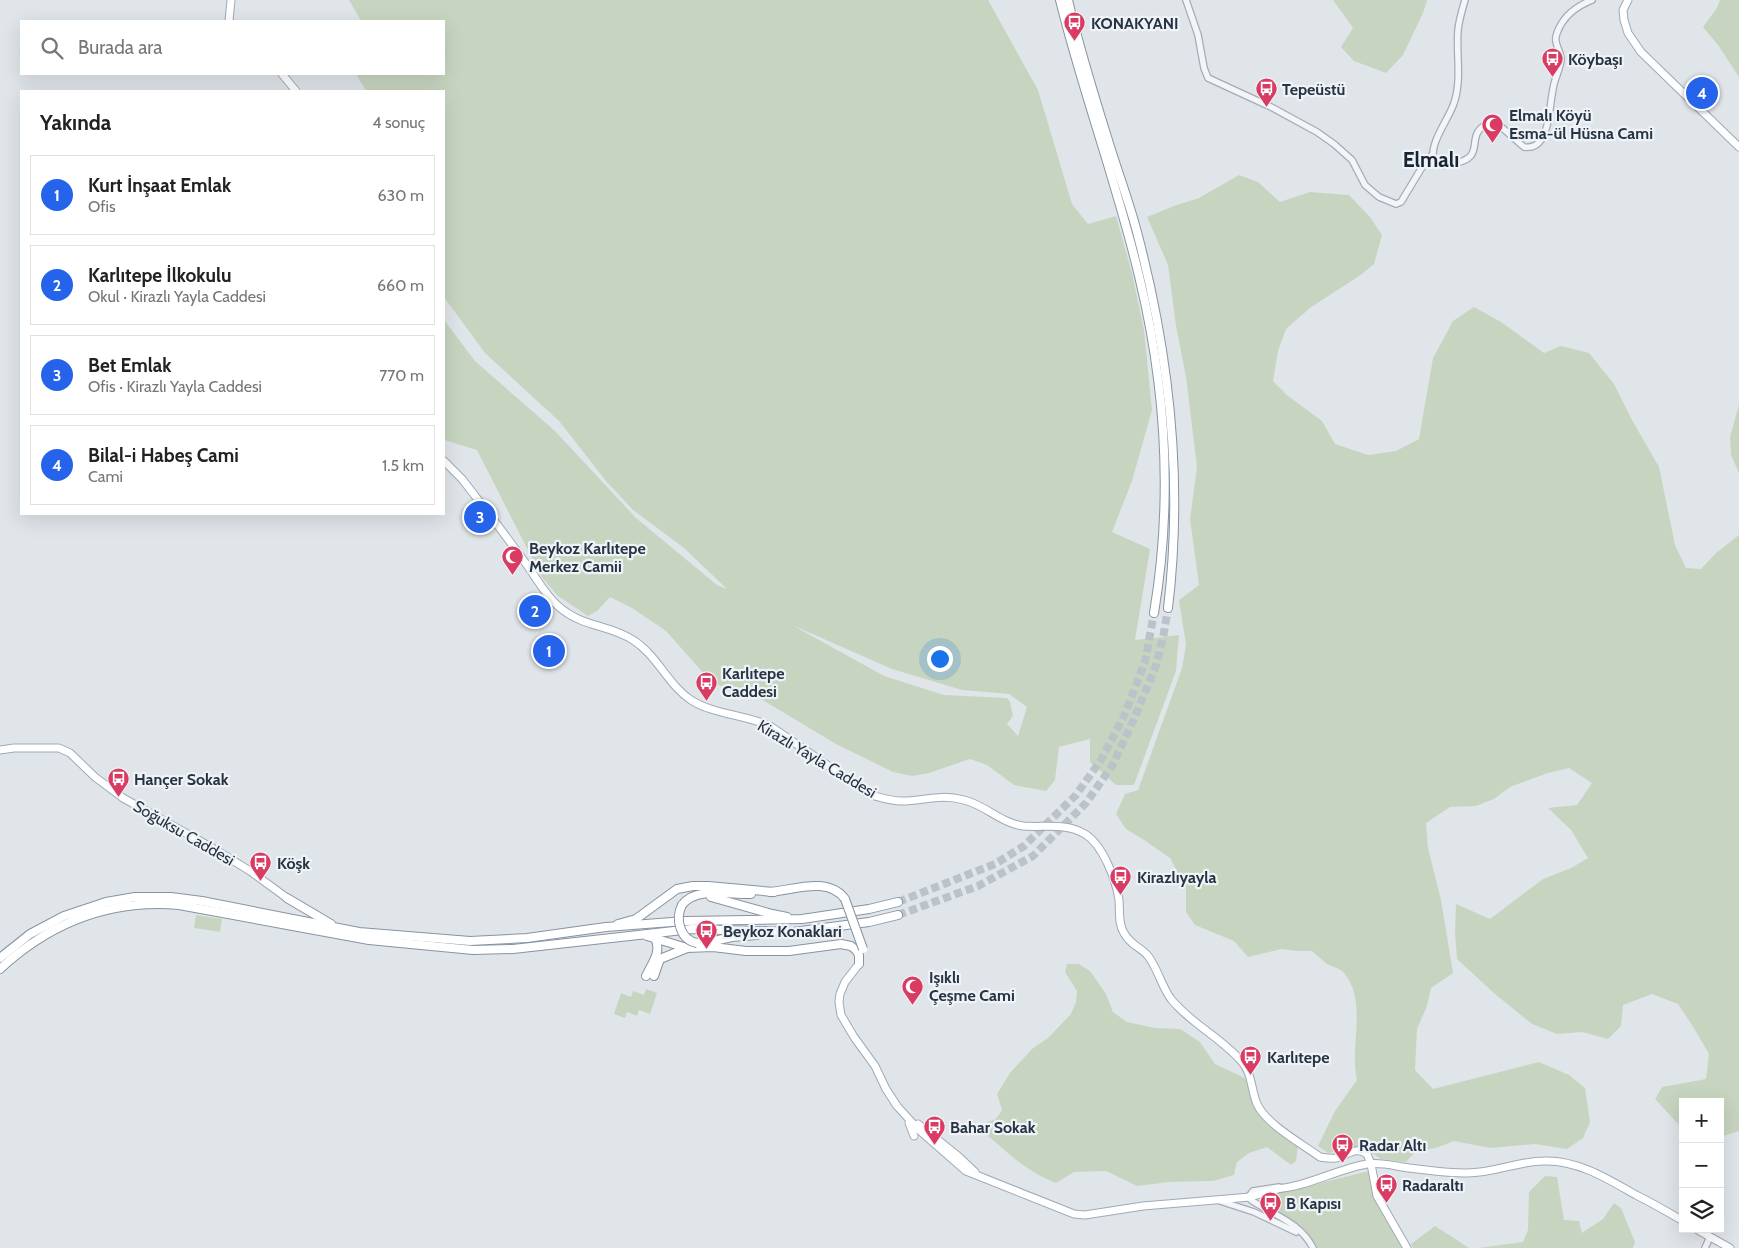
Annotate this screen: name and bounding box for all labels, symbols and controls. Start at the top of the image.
bus stop icon: KONAKYANI [1063,11,1087,42]
place label: KONAKYANI [1091,14,1179,33]
search box [20,20,445,75]
icon: search [38,34,66,62]
text: Burada ara [78,36,162,59]
bus stop icon: Köybaşı [1540,47,1564,78]
place label: Köybaşı [1568,50,1623,69]
pin: 4 [1686,74,1718,112]
bus stop icon: Tepeüstü [1254,77,1278,108]
place label: Tepeüstü [1282,80,1345,99]
place label: Elmalı Köyü Esma-ül Hüsna Cami [1509,106,1653,143]
text: Yakında [40,110,111,135]
mosque icon: Elmalı Köyü Esma-ül Hüsna Cami [1481,112,1505,143]
text: 4 sonuç [372,113,425,132]
district label: Elmalı [1403,147,1459,172]
text: Kurt İnşaat Emlak [88,174,231,197]
text: 1 [54,186,60,205]
text: 630 m [377,186,424,205]
text: Ofis [88,197,116,216]
text: Karlıtepe İlkokulu [88,264,231,287]
text: 2 [53,276,61,295]
text: 660 m [377,276,424,295]
text: Okul · Kirazlı Yayla Caddesi [88,287,266,306]
text: Bet Emlak [88,354,171,377]
text: 3 [53,366,61,385]
text: 770 m [379,366,424,385]
text: Ofis · Kirazlı Yayla Caddesi [88,377,262,396]
text: Bilal-i Habeş Cami [88,444,239,467]
text: 4 [52,456,62,475]
text: 1.5 km [382,456,424,475]
text: Cami [88,467,123,486]
pin: 3 [464,498,496,536]
place label: Beykoz Karlıtepe Merkez Camii [529,539,646,576]
mosque icon: Beykoz Karlıtepe Merkez Camii [501,545,525,576]
pin: 2 [519,592,551,630]
pin: 1 [533,632,565,670]
your location [927,646,953,672]
place label: Karlıtepe Caddesi [722,664,784,701]
bus stop icon: Karlıtepe Caddesi [694,670,718,701]
street label: Kirazlı Yayla Caddesi [754,716,880,802]
bus stop icon: Hançer Sokak [106,767,130,798]
place label: Hançer Sokak [134,770,229,789]
street label: Soğuksu Caddesi [130,796,238,870]
bus stop icon: Köşk [249,851,273,882]
place label: Köşk [277,854,310,873]
bus stop icon: Kirazlıyayla [1109,865,1133,896]
place label: Kirazlıyayla [1137,868,1217,887]
bus stop icon: Beykoz Konaklari [695,919,719,950]
place label: Beykoz Konaklari [723,922,842,941]
place label: Işıklı Çeşme Cami [929,968,1015,1005]
mosque icon: Işıklı Çeşme Cami [901,974,925,1005]
bus stop icon: Karlıtepe [1239,1045,1263,1076]
place label: Karlıtepe [1267,1048,1329,1067]
map controls [1679,1098,1724,1233]
button: + [1679,1098,1724,1143]
bus stop icon: Bahar Sokak [922,1115,946,1146]
place label: Bahar Sokak [950,1118,1036,1137]
bus stop icon: Radar Altı [1331,1133,1355,1164]
place label: Radar Altı [1359,1136,1426,1155]
button: − [1679,1143,1724,1188]
bus stop icon: Radaraltı [1374,1173,1398,1204]
place label: Radaraltı [1402,1176,1464,1195]
button: layers [1679,1188,1724,1233]
bus stop icon: B Kapısı [1258,1191,1282,1222]
place label: B Kapısı [1286,1194,1341,1213]

